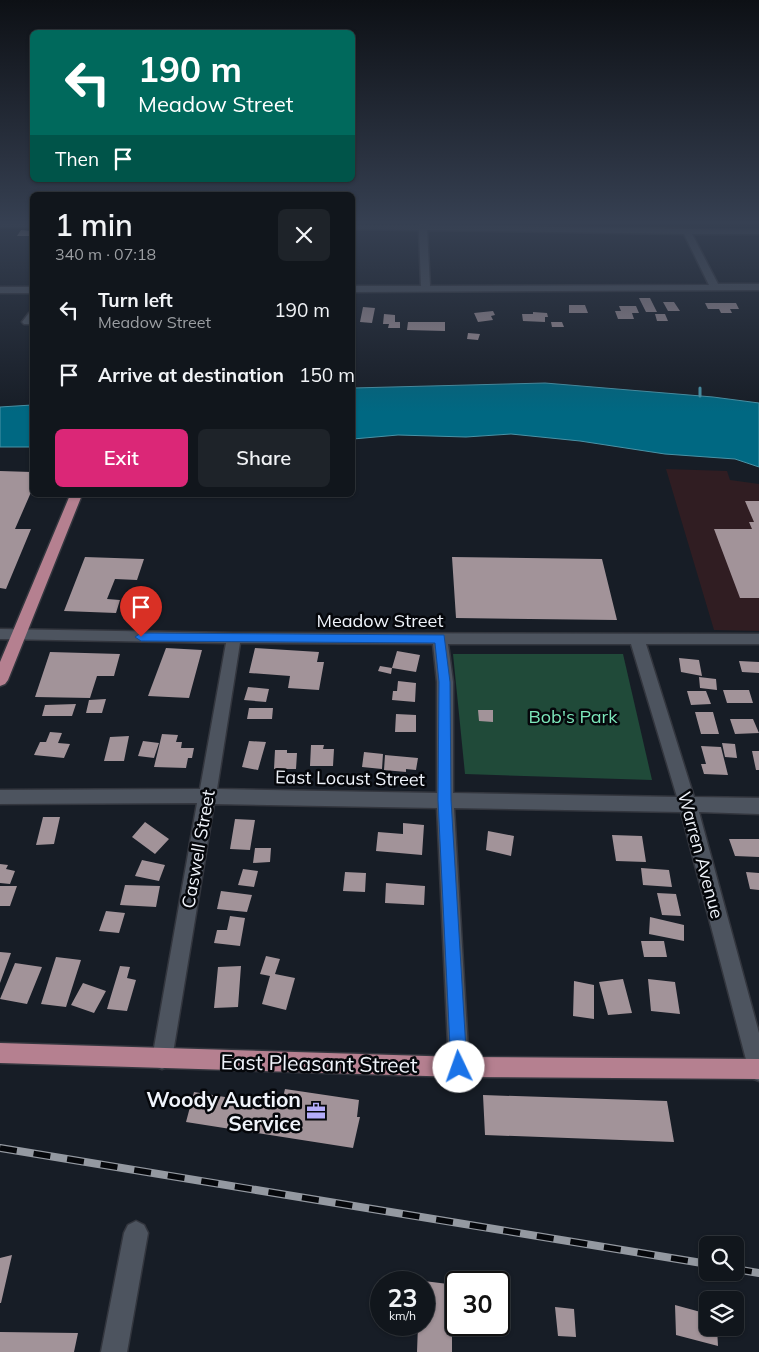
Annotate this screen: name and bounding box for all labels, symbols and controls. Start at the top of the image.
text: 190 m [138,47,242,91]
icon: left [55,50,120,115]
text: Meadow Street [138,90,293,118]
icon: arrive [109,145,137,173]
text: Then [55,147,99,171]
text: 1 min [55,206,133,244]
button: close [278,209,330,261]
text: 340 m · 07:18 [55,244,156,264]
text: Turn left [98,288,173,312]
icon: left [55,296,83,324]
text: 190 m [274,298,330,322]
text: Meadow Street [98,312,211,332]
icon: arrive [55,361,83,389]
text: Arrive at destination [98,363,284,387]
text: 150 m [299,363,355,387]
button: Exit [55,429,188,487]
button: Share [198,429,330,487]
pin [120,586,162,637]
icon: arrive [127,593,155,621]
street label: Meadow Street [316,609,444,632]
park label: Bob's Park [529,705,618,728]
street label: East Locust Street [275,765,425,791]
street label: Caswell Street [176,788,220,910]
street label: Warren Avenue [673,789,729,921]
position arrow [432,1040,484,1092]
street label: East Pleasant Street [220,1048,418,1078]
place label: Woody Auction Service [146,1086,301,1136]
office icon: Woody Auction Service [305,1100,327,1122]
map controls [699,1236,744,1336]
button: search [699,1236,744,1281]
speed limit sign: 30 [445,1271,510,1336]
text: 23 [387,1282,418,1313]
button: layers [699,1291,744,1336]
text: km/h [389,1308,416,1323]

